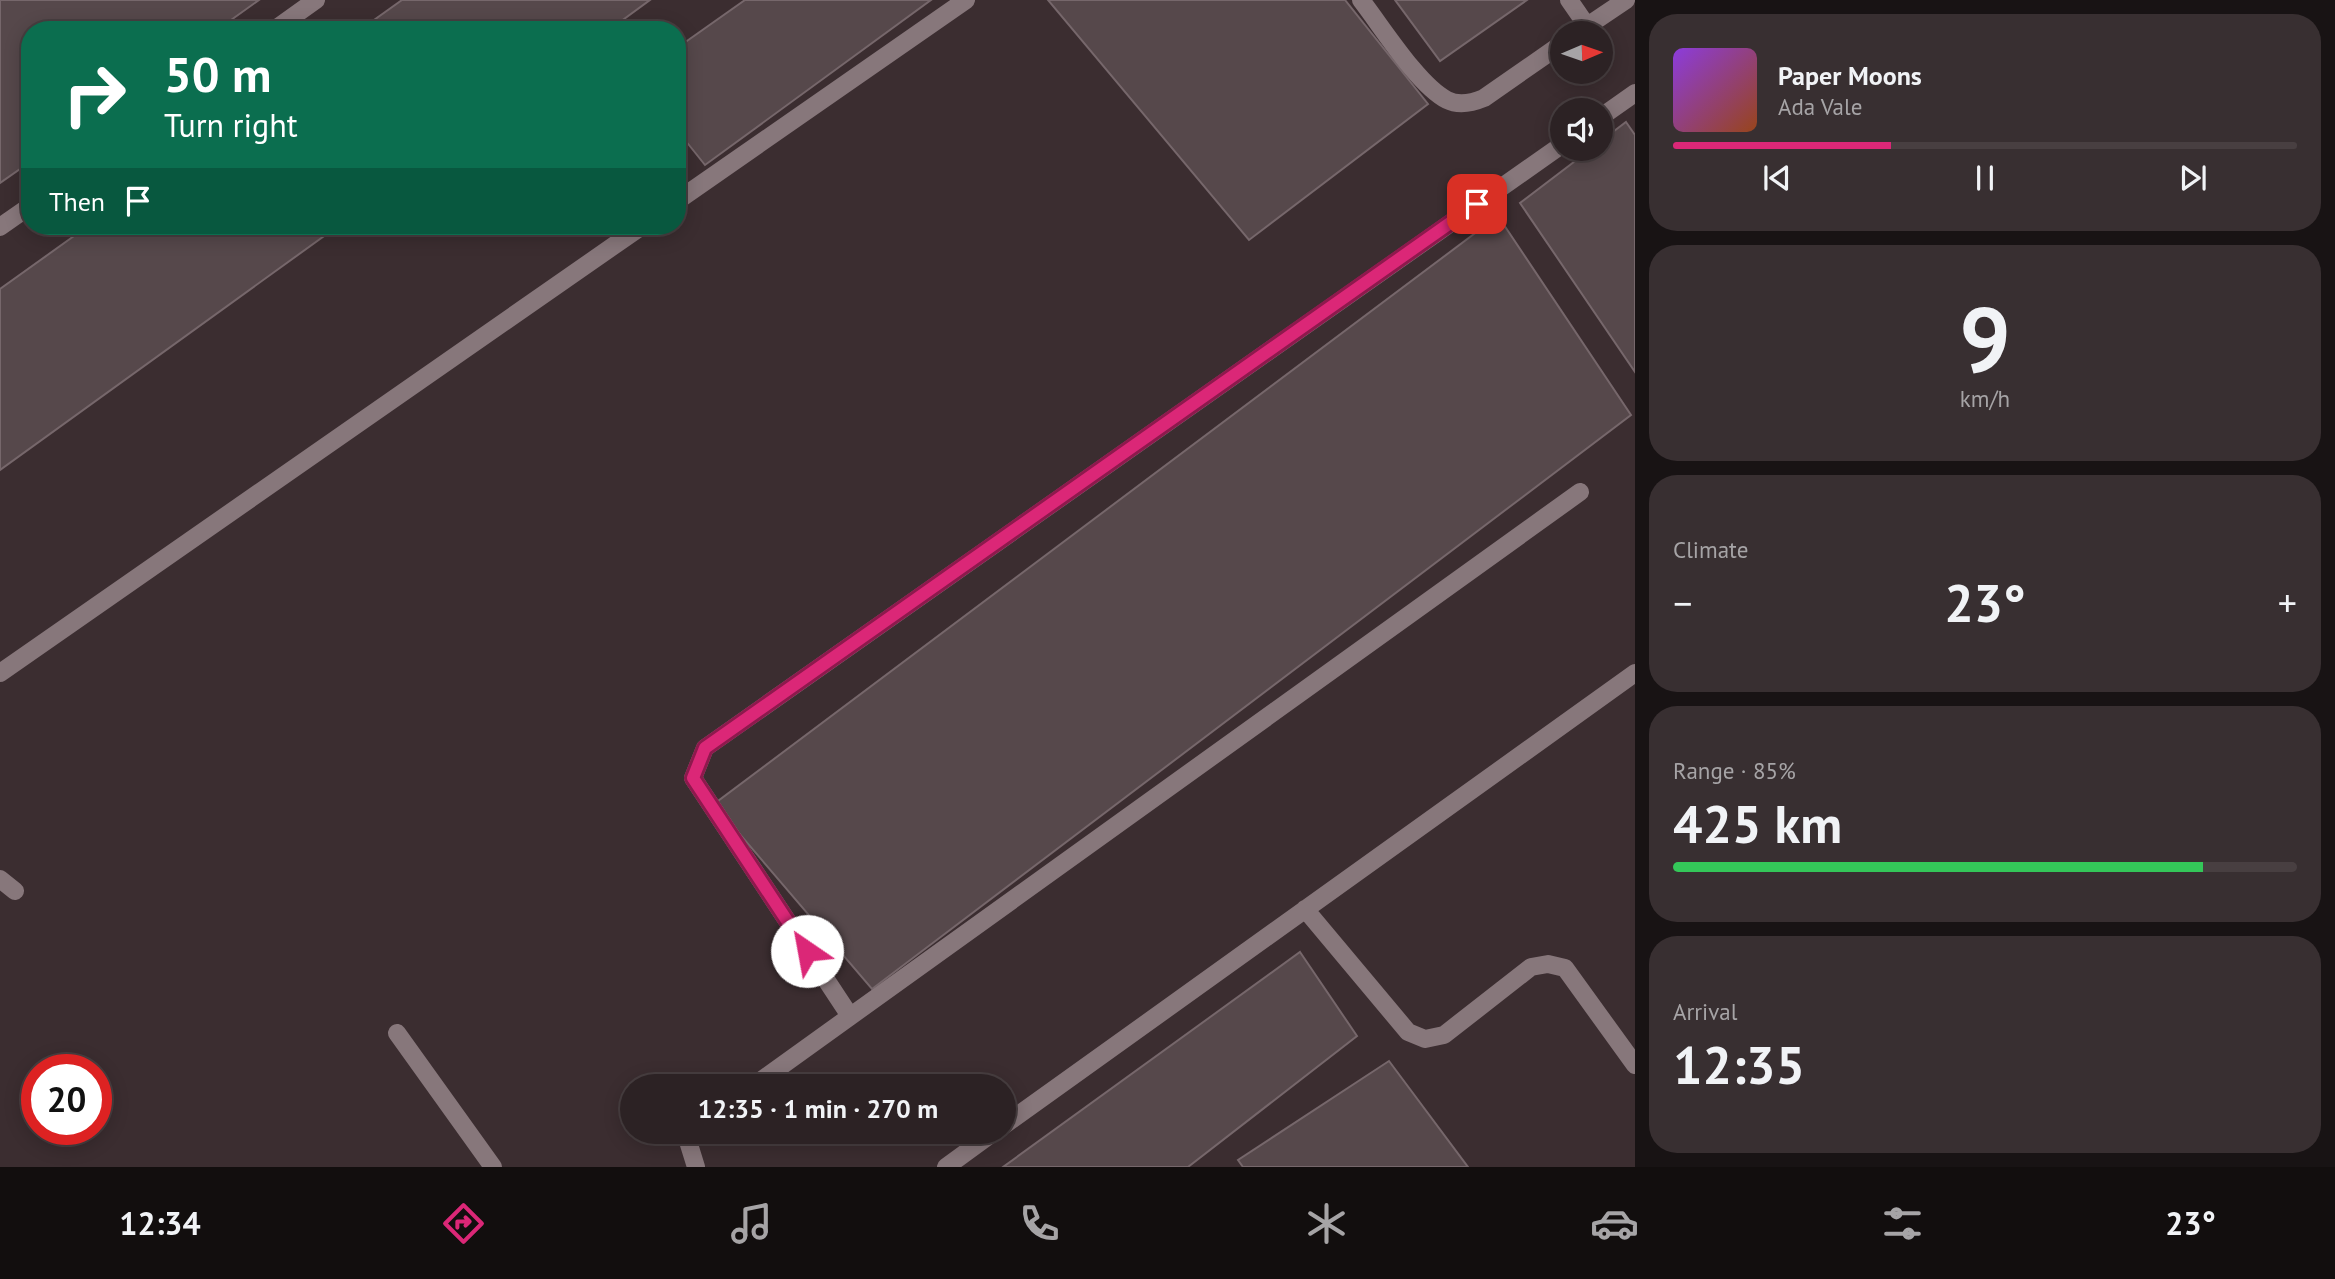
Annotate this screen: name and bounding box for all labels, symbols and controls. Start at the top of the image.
north arrow [1550,21,1614,84]
map controls [1550,21,1613,161]
text: 50 m [164,42,271,106]
icon: right [49,49,140,140]
text: Paper Moons [1778,59,1922,92]
text: Ada Vale [1778,92,1862,121]
button: sound [1550,98,1613,161]
text: Turn right [164,104,298,146]
icon: previous [1758,159,1796,197]
icon: pause [1966,159,2004,197]
icon: next [2174,159,2212,197]
pin [1447,174,1507,234]
icon: arrive [119,182,157,220]
text: Then [49,185,105,218]
icon: arrive [1458,185,1496,223]
text: 9 [1959,279,2011,397]
text: km/h [1960,384,2010,413]
text: Climate [1673,535,1748,564]
text: 23° [1944,569,2026,636]
text: − [1673,578,1692,627]
text: + [2278,578,2297,627]
text: Range · 85% [1673,756,1796,785]
text: 425 km [1673,790,1842,857]
position arrow [770,914,844,988]
text: Arrival [1673,997,1737,1026]
text: 12:35 [1673,1031,1805,1098]
speed limit sign: 20 [21,1054,112,1145]
text: 12:35 · 1 min · 270 m [698,1092,938,1125]
icon: directions [439,1199,488,1248]
icon: music [727,1199,776,1248]
icon: phone [1015,1199,1064,1248]
icon: climate [1302,1199,1351,1248]
icon: car [1590,1199,1639,1248]
icon: filters [1878,1199,1927,1248]
text: 12:34 [119,1202,201,1244]
text: 23° [2165,1202,2216,1244]

